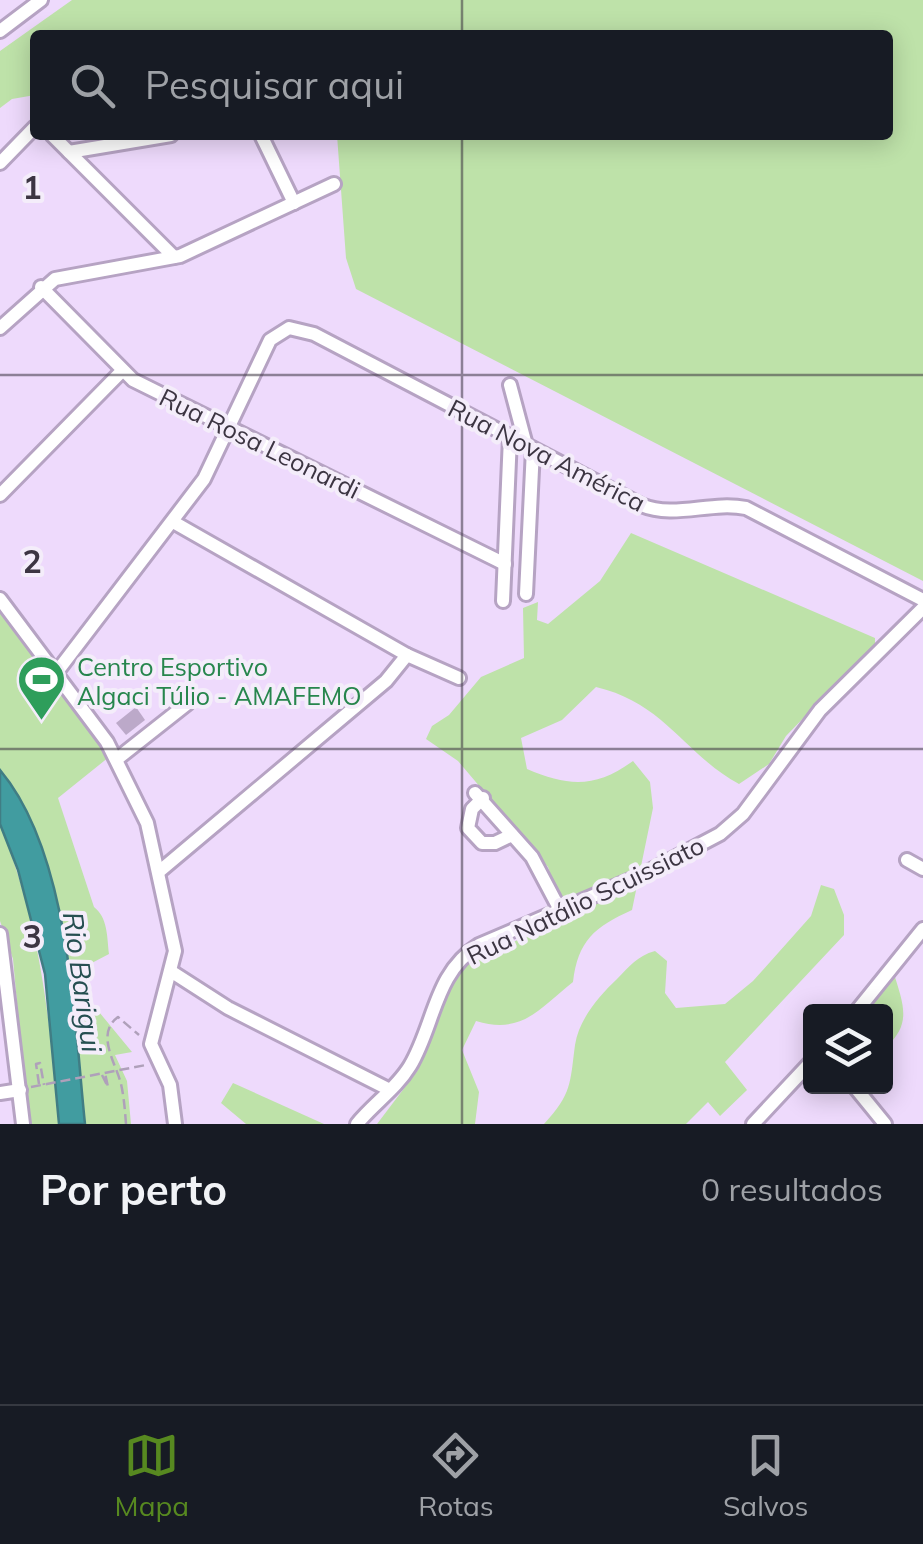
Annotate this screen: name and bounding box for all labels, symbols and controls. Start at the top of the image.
search box [30,30,893,140]
icon: search [65,58,120,113]
text: Pesquisar aqui [145,61,404,109]
text: 1 [22,167,42,207]
street label: Rua Rosa Leonardi [155,381,365,505]
street label: Rua Nova América [443,392,651,518]
text: 2 [22,541,42,581]
place label: Centro Esportivo Algaci Túlio - AMAFEMO [77,651,362,711]
sports icon: Centro Esportivo Algaci Túlio - AMAFEMO [16,654,68,722]
street label: Rua Natálio Scuissiato [461,829,709,971]
water label: Rio Barigui [56,909,110,1055]
text: 3 [22,916,42,956]
map controls [803,1004,893,1094]
button: layers [803,1004,893,1094]
text: Por perto [40,1163,227,1216]
text: 0 resultados [701,1169,883,1209]
tab: Mapa [115,1428,189,1523]
tab: Rotas [418,1428,494,1523]
tab: Salvos [723,1428,808,1523]

